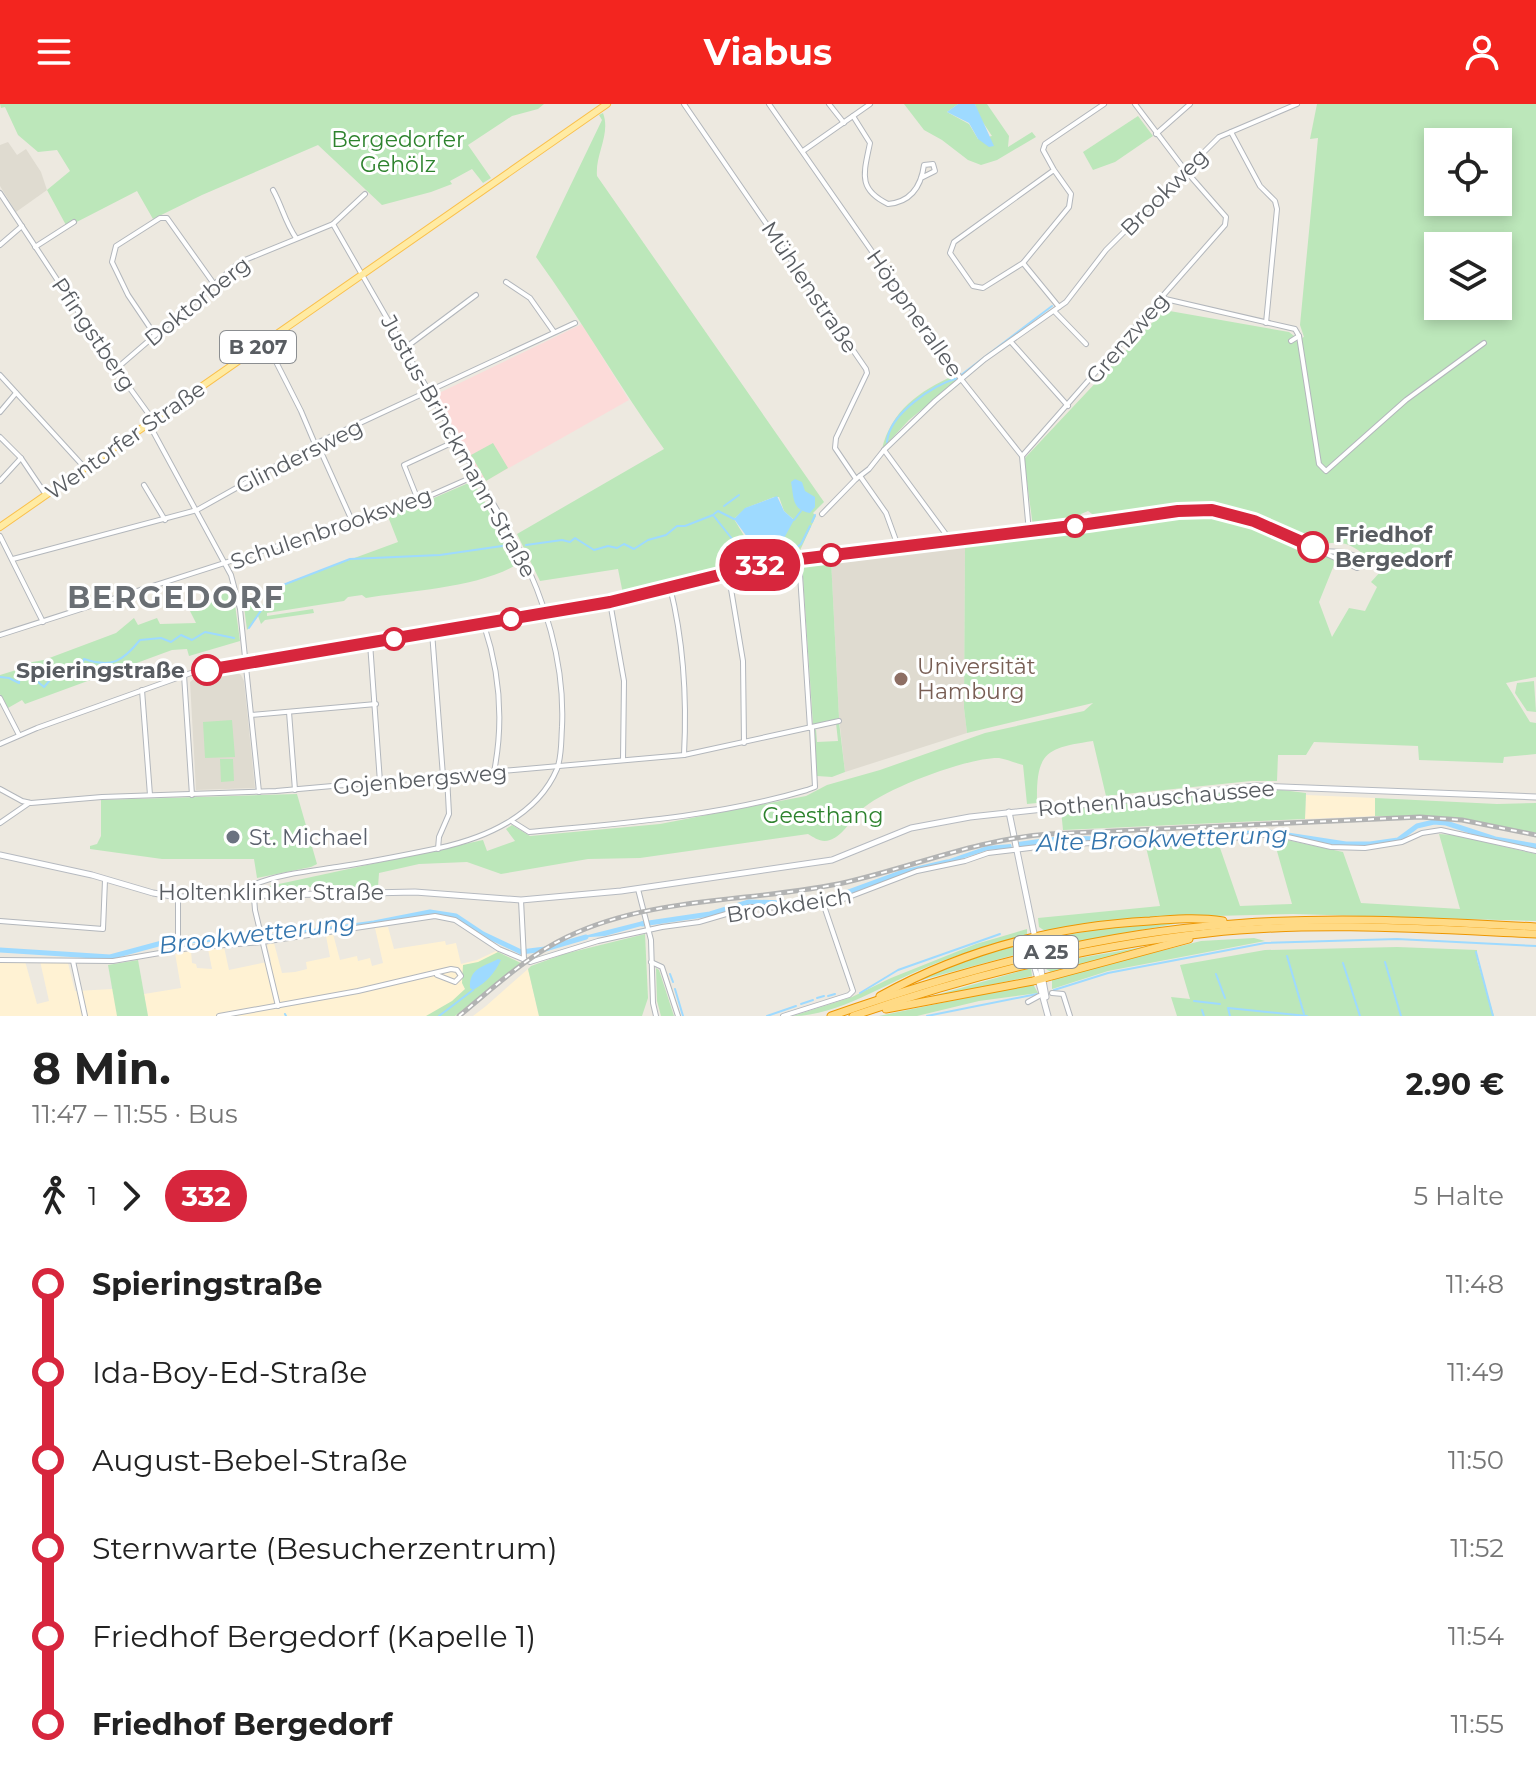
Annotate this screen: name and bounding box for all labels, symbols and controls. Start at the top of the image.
icon: menu [32,30,76,74]
text: Viabus [704,30,832,74]
icon: person [1460,30,1504,74]
park label: Bergedorfer Gehölz [331,126,465,178]
map controls [1424,128,1512,320]
button: locate [1424,128,1512,216]
street label: Brookweg [1115,143,1214,242]
street label: Mühlenstraße [756,216,864,358]
button: layers [1424,232,1512,320]
street label: Höppnerallee [861,245,968,382]
street label: Doktorberg [139,251,256,352]
street label: Pfingstberg [46,273,141,396]
street label: Grenzweg [1080,287,1174,389]
street label: Justus-Brinckmann-Straße [374,309,542,582]
road number: B 207 [220,331,296,363]
street label: Wentorfer Straße [40,375,210,506]
street label: Glindersweg [231,413,367,500]
street label: Schulenbrooksweg [227,481,435,576]
unlabelled marker [1064,515,1086,537]
place label: Friedhof Bergedorf [1335,521,1453,573]
marker: Friedhof Bergedorf [1298,532,1328,562]
line badge: 332 [714,539,806,591]
unlabelled marker [820,544,842,566]
text: 332 [735,548,785,582]
district label: BERGEDORF [67,579,285,616]
unlabelled marker [500,608,522,630]
unlabelled marker [383,628,405,650]
place label: Universität Hamburg [917,653,1036,705]
marker: Spieringstraße [192,655,222,685]
place label: Spieringstraße [16,657,185,684]
marker: Universität Hamburg [892,670,910,688]
street label: Gojenbergsweg [332,758,508,801]
street label: Rothenhauschaussee [1036,775,1276,822]
park label: Geesthang [762,802,884,829]
water label: Alte Brookwetterung [1034,820,1288,857]
place label: St. Michael [249,824,368,851]
marker: St. Michael [224,828,242,846]
street label: Holtenklinker Straße [158,879,384,906]
street label: Brookdeich [724,882,854,929]
water label: Brookwetterung [157,907,357,960]
road number: A 25 [1014,936,1078,968]
text: 8 Min. [32,1041,171,1095]
text: 2.90 € [1406,1066,1504,1103]
text: 11:47 – 11:55 · Bus [32,1098,238,1130]
icon: walk [32,1174,76,1218]
icon: forward [109,1174,153,1218]
text: 332 [181,1179,231,1213]
text: 1 [88,1180,97,1212]
text: 5 Halte [1413,1180,1504,1212]
text: Spieringstraße [92,1266,322,1303]
text: 11:48 [1446,1268,1504,1300]
text: Ida-Boy-Ed-Straße [92,1354,367,1391]
text: 11:49 [1447,1356,1504,1388]
text: August-Bebel-Straße [92,1442,408,1479]
text: 11:50 [1448,1444,1504,1476]
text: Sternwarte (Besucherzentrum) [92,1530,558,1567]
text: 11:52 [1450,1532,1504,1564]
text: Friedhof Bergedorf (Kapelle 1) [92,1618,536,1655]
text: 11:54 [1448,1620,1504,1652]
text: Friedhof Bergedorf [92,1706,392,1743]
text: 11:55 [1450,1708,1504,1740]

